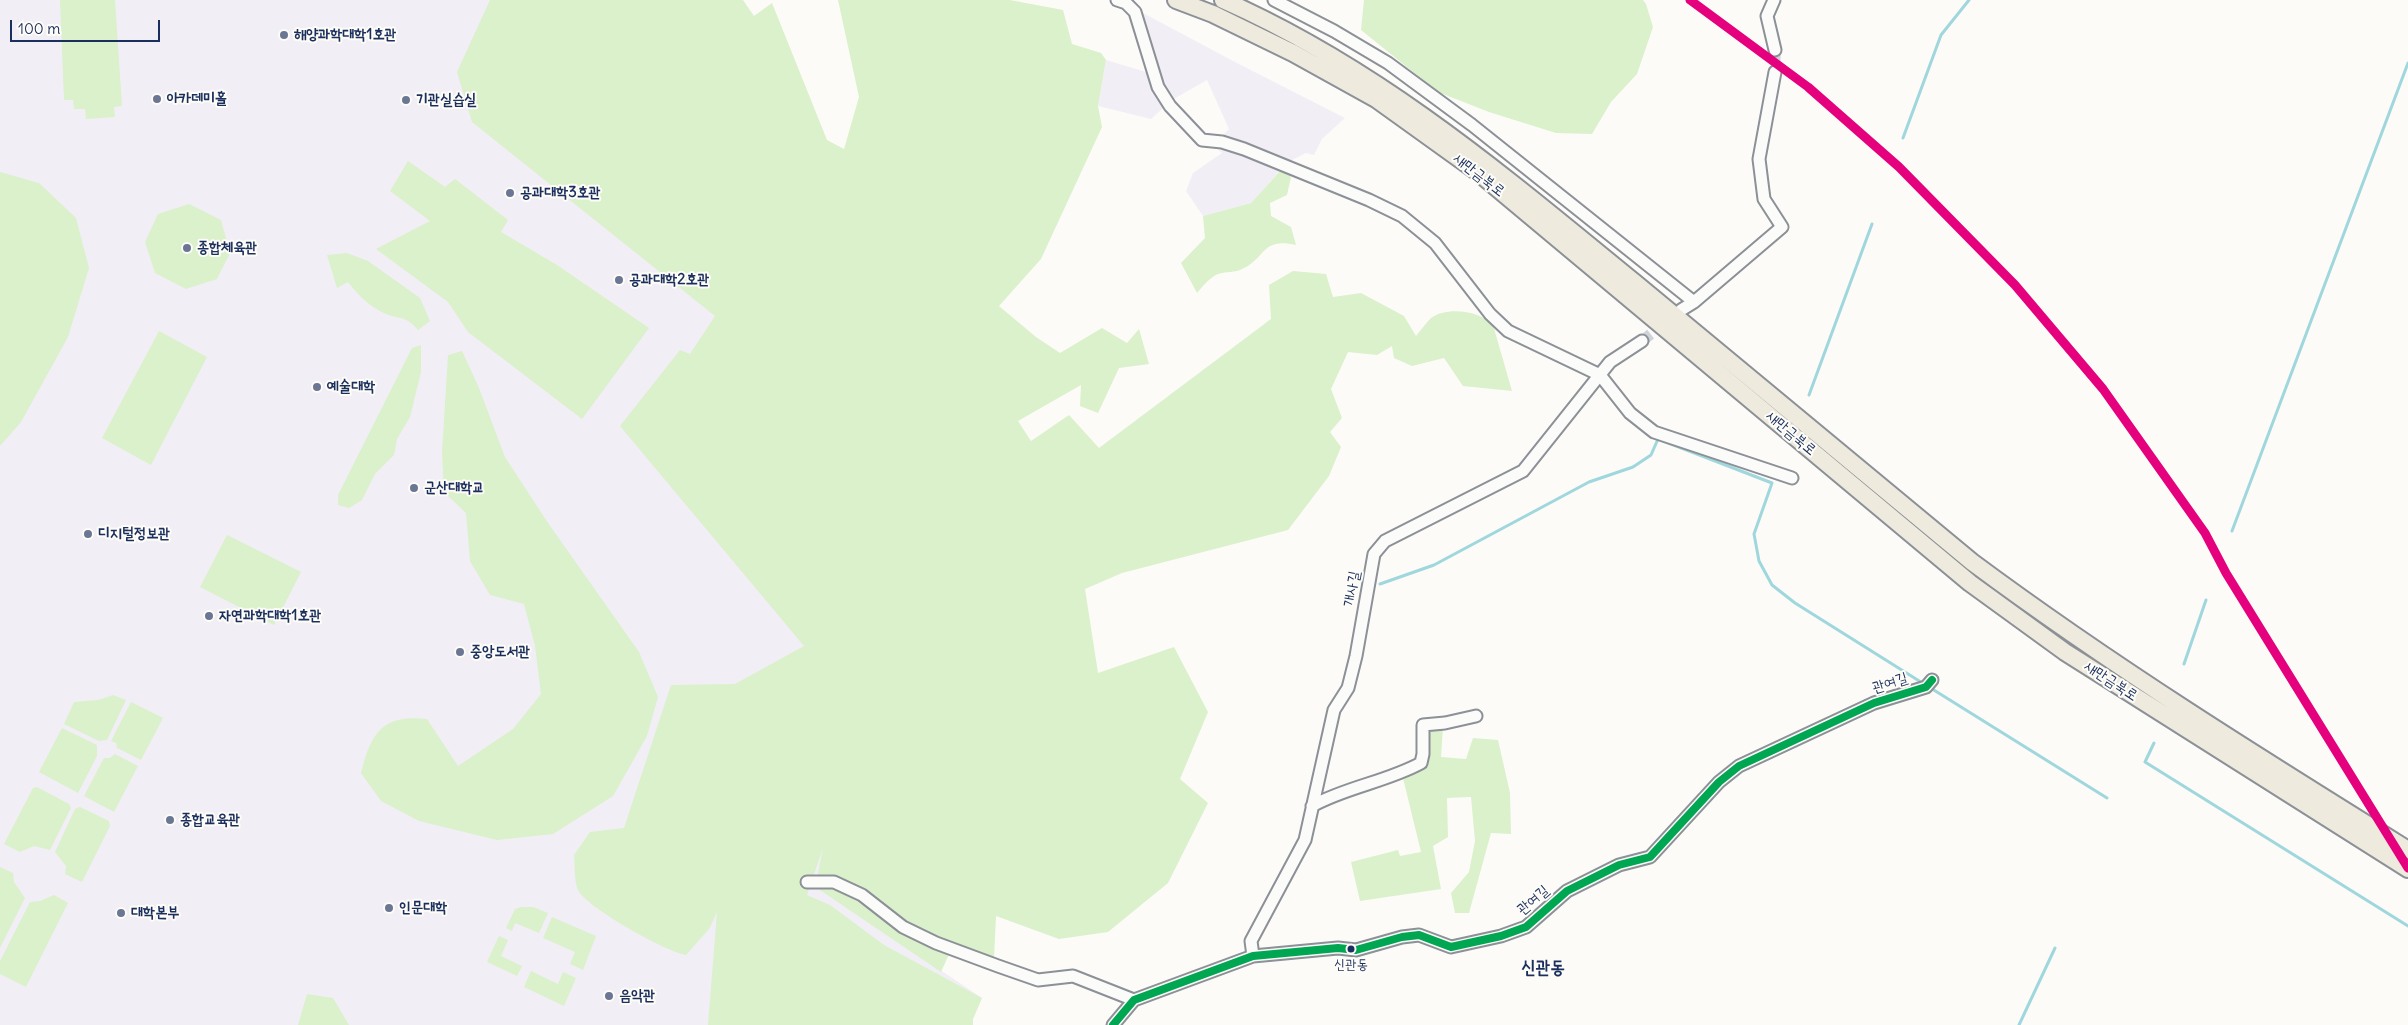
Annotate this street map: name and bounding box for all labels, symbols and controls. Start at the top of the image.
scale bar [12,10,162,42]
text: 100 m [18,19,60,38]
place label: 해양과학대학1호관 [294,26,397,44]
marker: 해양과학대학1호관 [278,29,290,41]
place label: 아카데미홀 [167,90,227,108]
place label: 기관실습실 [416,91,476,109]
marker: 아카데미홀 [151,93,163,105]
marker: 기관실습실 [400,94,412,106]
street label: 새만금북로 [1450,149,1508,201]
place label: 공과대학3호관 [520,184,601,202]
marker: 공과대학3호관 [504,187,516,199]
place label: 종합체육관 [197,239,257,257]
marker: 종합체육관 [181,242,193,254]
place label: 공과대학2호관 [629,271,710,289]
marker: 공과대학2호관 [613,274,625,286]
place label: 예술대학 [327,378,375,396]
marker: 예술대학 [311,381,323,393]
street label: 새만금북로 [1762,407,1820,459]
place label: 군산대학교 [424,479,484,497]
marker: 군산대학교 [408,482,420,494]
place label: 디지털정보관 [98,525,170,543]
marker: 디지털정보관 [82,528,94,540]
street label: 개사길 [1340,570,1364,608]
place label: 자연과학대학1호관 [219,607,322,625]
marker: 자연과학대학1호관 [203,610,215,622]
place label: 중앙도서관 [470,643,530,661]
marker: 중앙도서관 [454,646,466,658]
street label: 새만금북로 [2081,657,2141,705]
street label: 관여길 [1870,669,1910,697]
place label: 종합교육관 [180,811,240,829]
marker: 종합교육관 [164,814,176,826]
street label: 관여길 [1513,881,1553,919]
place label: 인문대학 [399,899,447,917]
marker: 인문대학 [383,902,395,914]
place label: 대학본부 [131,904,179,922]
marker: 대학본부 [115,907,127,919]
marker: 신관동 [1346,944,1356,954]
place label: 신관동 [1334,957,1368,973]
district label: 신관동 [1521,957,1565,979]
place label: 음악관 [619,987,655,1005]
marker: 음악관 [603,990,615,1002]

